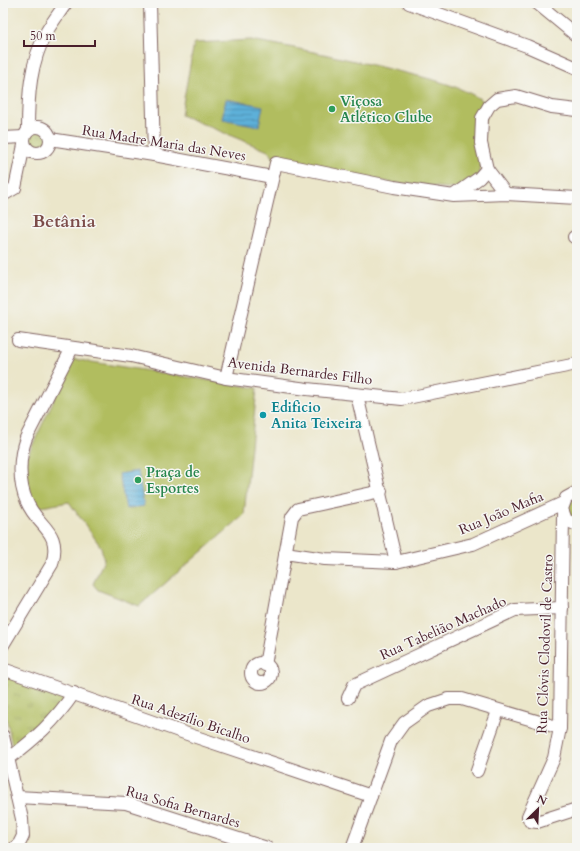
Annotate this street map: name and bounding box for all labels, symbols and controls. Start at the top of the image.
scale bar [24,22,95,48]
text: 50 m [30,28,57,44]
place label: Viçosa Atlético Clube [340,92,432,127]
marker: Viçosa Atlético Clube [327,104,337,114]
street label: Rua Madre Maria das Neves [81,121,248,165]
district label: Betânia [32,209,96,234]
street label: Avenida Bernardes Filho [227,353,374,389]
place label: Edificio Anita Teixeira [271,398,362,433]
marker: Edificio Anita Teixeira [258,410,268,420]
place label: Praça de Esportes [146,463,200,498]
marker: Praça de Esportes [133,475,143,485]
street label: Rua João Mafia [456,487,546,539]
street label: Rua Clóvis Clodovil de Castro [532,553,558,734]
street label: Rua Tabelião Machado [377,591,510,664]
street label: Rua Adezílio Bicalho [129,690,253,748]
street label: Rua Sofia Bernardes [124,782,243,832]
north arrow [518,789,558,829]
text: N [534,792,550,809]

